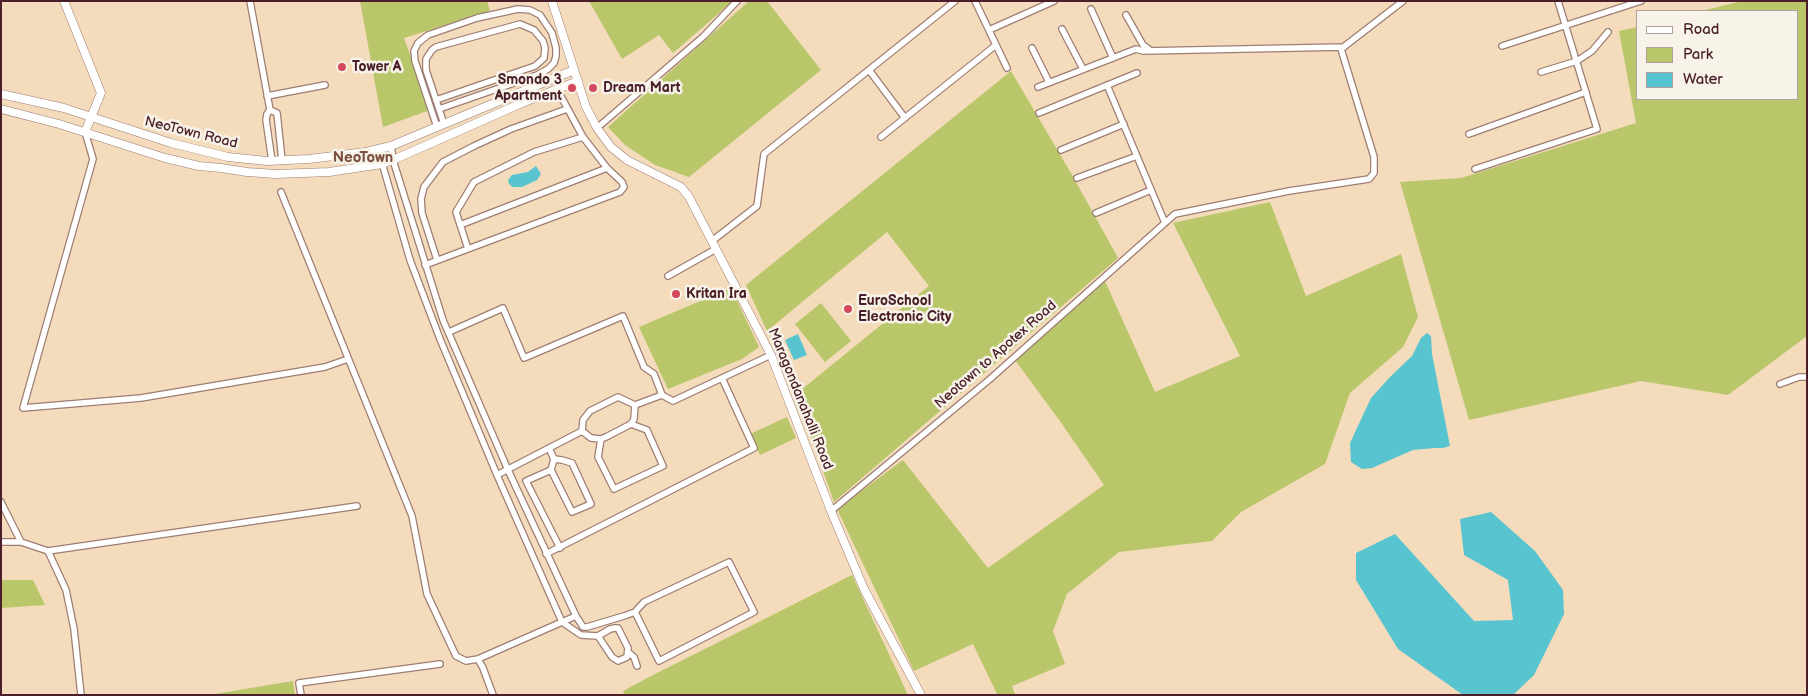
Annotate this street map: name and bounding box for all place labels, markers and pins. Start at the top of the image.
place label: Tower A [352,59,401,75]
marker: Tower A [336,61,348,73]
place label: Smondo 3 Apartment [495,72,562,104]
place label: Dream Mart [603,80,680,96]
marker: Smondo 3 Apartment [566,82,578,94]
marker: Dream Mart [587,82,599,94]
place label: Kritan Ira [686,286,747,302]
marker: Kritan Ira [670,288,682,300]
place label: EuroSchool Electronic City [858,293,951,326]
marker: EuroSchool Electronic City [842,303,854,315]

